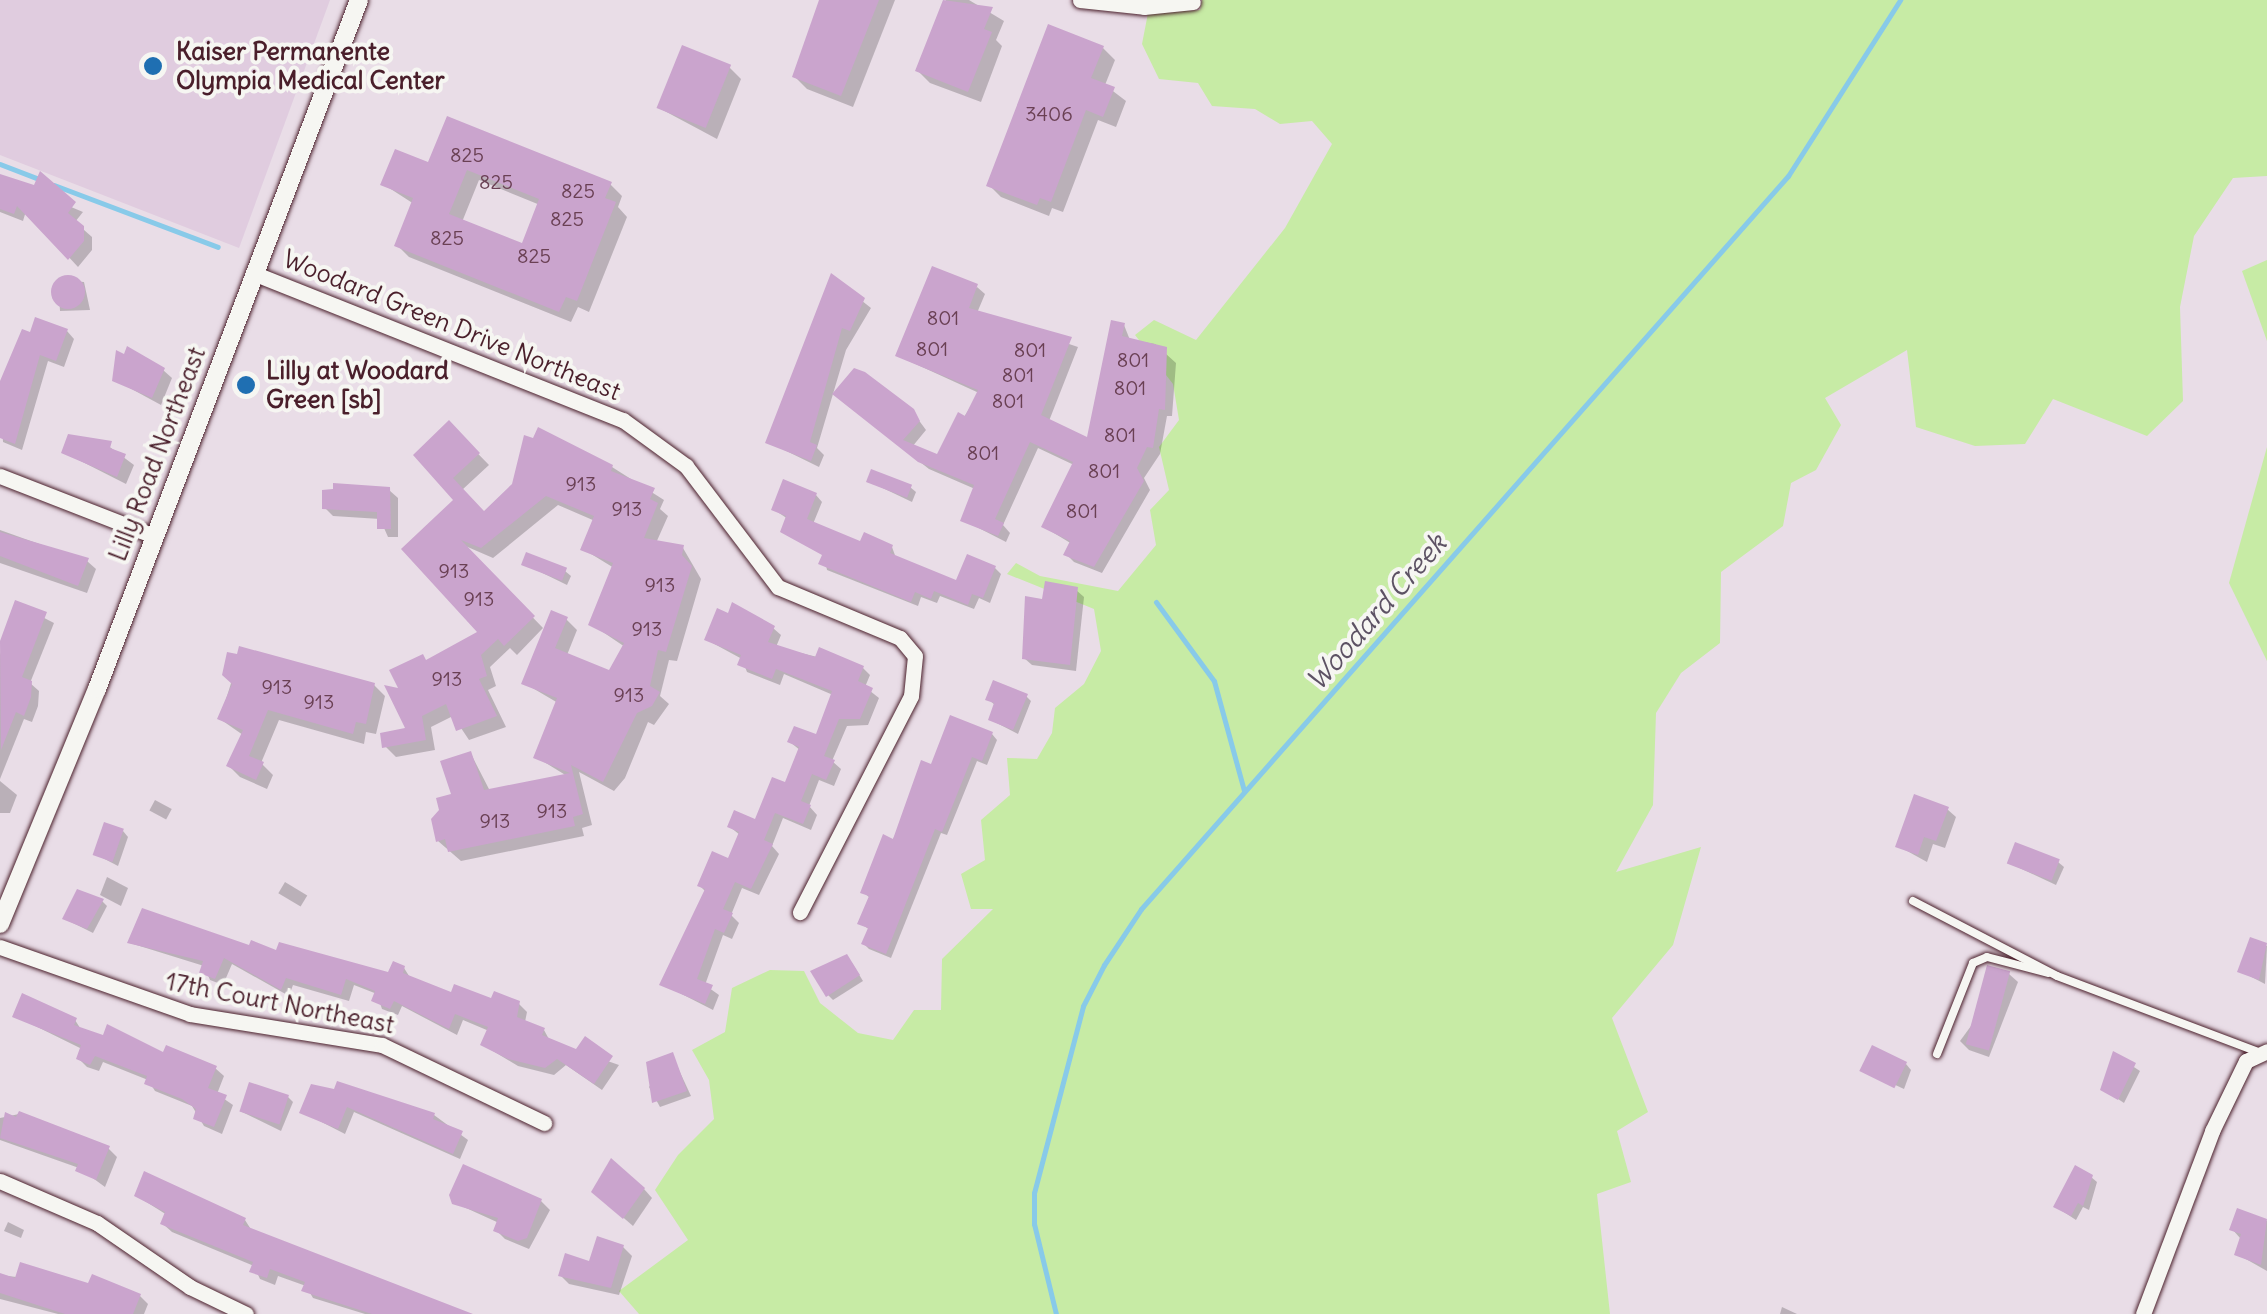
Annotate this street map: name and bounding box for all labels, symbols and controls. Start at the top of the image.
place label: Kaiser Permanente Olympia Medical Center [176,37,445,96]
marker: Kaiser Permanente Olympia Medical Center [140,53,166,79]
house number: 3406 [1025,101,1073,125]
house number: 825 [450,142,484,166]
house number: 825 [479,169,513,193]
house number: 825 [561,178,595,202]
house number: 825 [550,206,584,230]
house number: 825 [430,225,464,249]
street label: Woodard Green Drive Northeast [279,243,625,407]
house number: 825 [517,243,551,267]
house number: 801 [927,305,959,329]
house number: 801 [916,336,948,360]
house number: 801 [1014,337,1046,361]
street label: Lilly Road Northeast [102,343,212,565]
house number: 801 [1117,347,1149,371]
place label: Lilly at Woodard Green [sb] [266,356,449,415]
house number: 801 [1002,362,1034,386]
marker: Lilly at Woodard Green [sb] [235,374,257,396]
house number: 801 [1114,375,1146,399]
house number: 801 [992,388,1024,412]
house number: 801 [1104,422,1136,446]
house number: 801 [967,440,999,464]
house number: 801 [1088,458,1120,482]
house number: 913 [566,471,596,495]
house number: 913 [612,496,642,520]
house number: 801 [1066,498,1098,522]
water label: Woodard Creek [1299,527,1453,697]
house number: 913 [439,558,469,582]
house number: 913 [645,572,675,596]
house number: 913 [464,586,494,610]
house number: 913 [632,616,662,640]
house number: 913 [432,666,462,690]
house number: 913 [262,674,292,698]
house number: 913 [614,682,644,706]
house number: 913 [304,689,334,713]
house number: 913 [537,798,567,822]
house number: 913 [480,808,510,832]
street label: 17th Court Northeast [163,966,397,1040]

